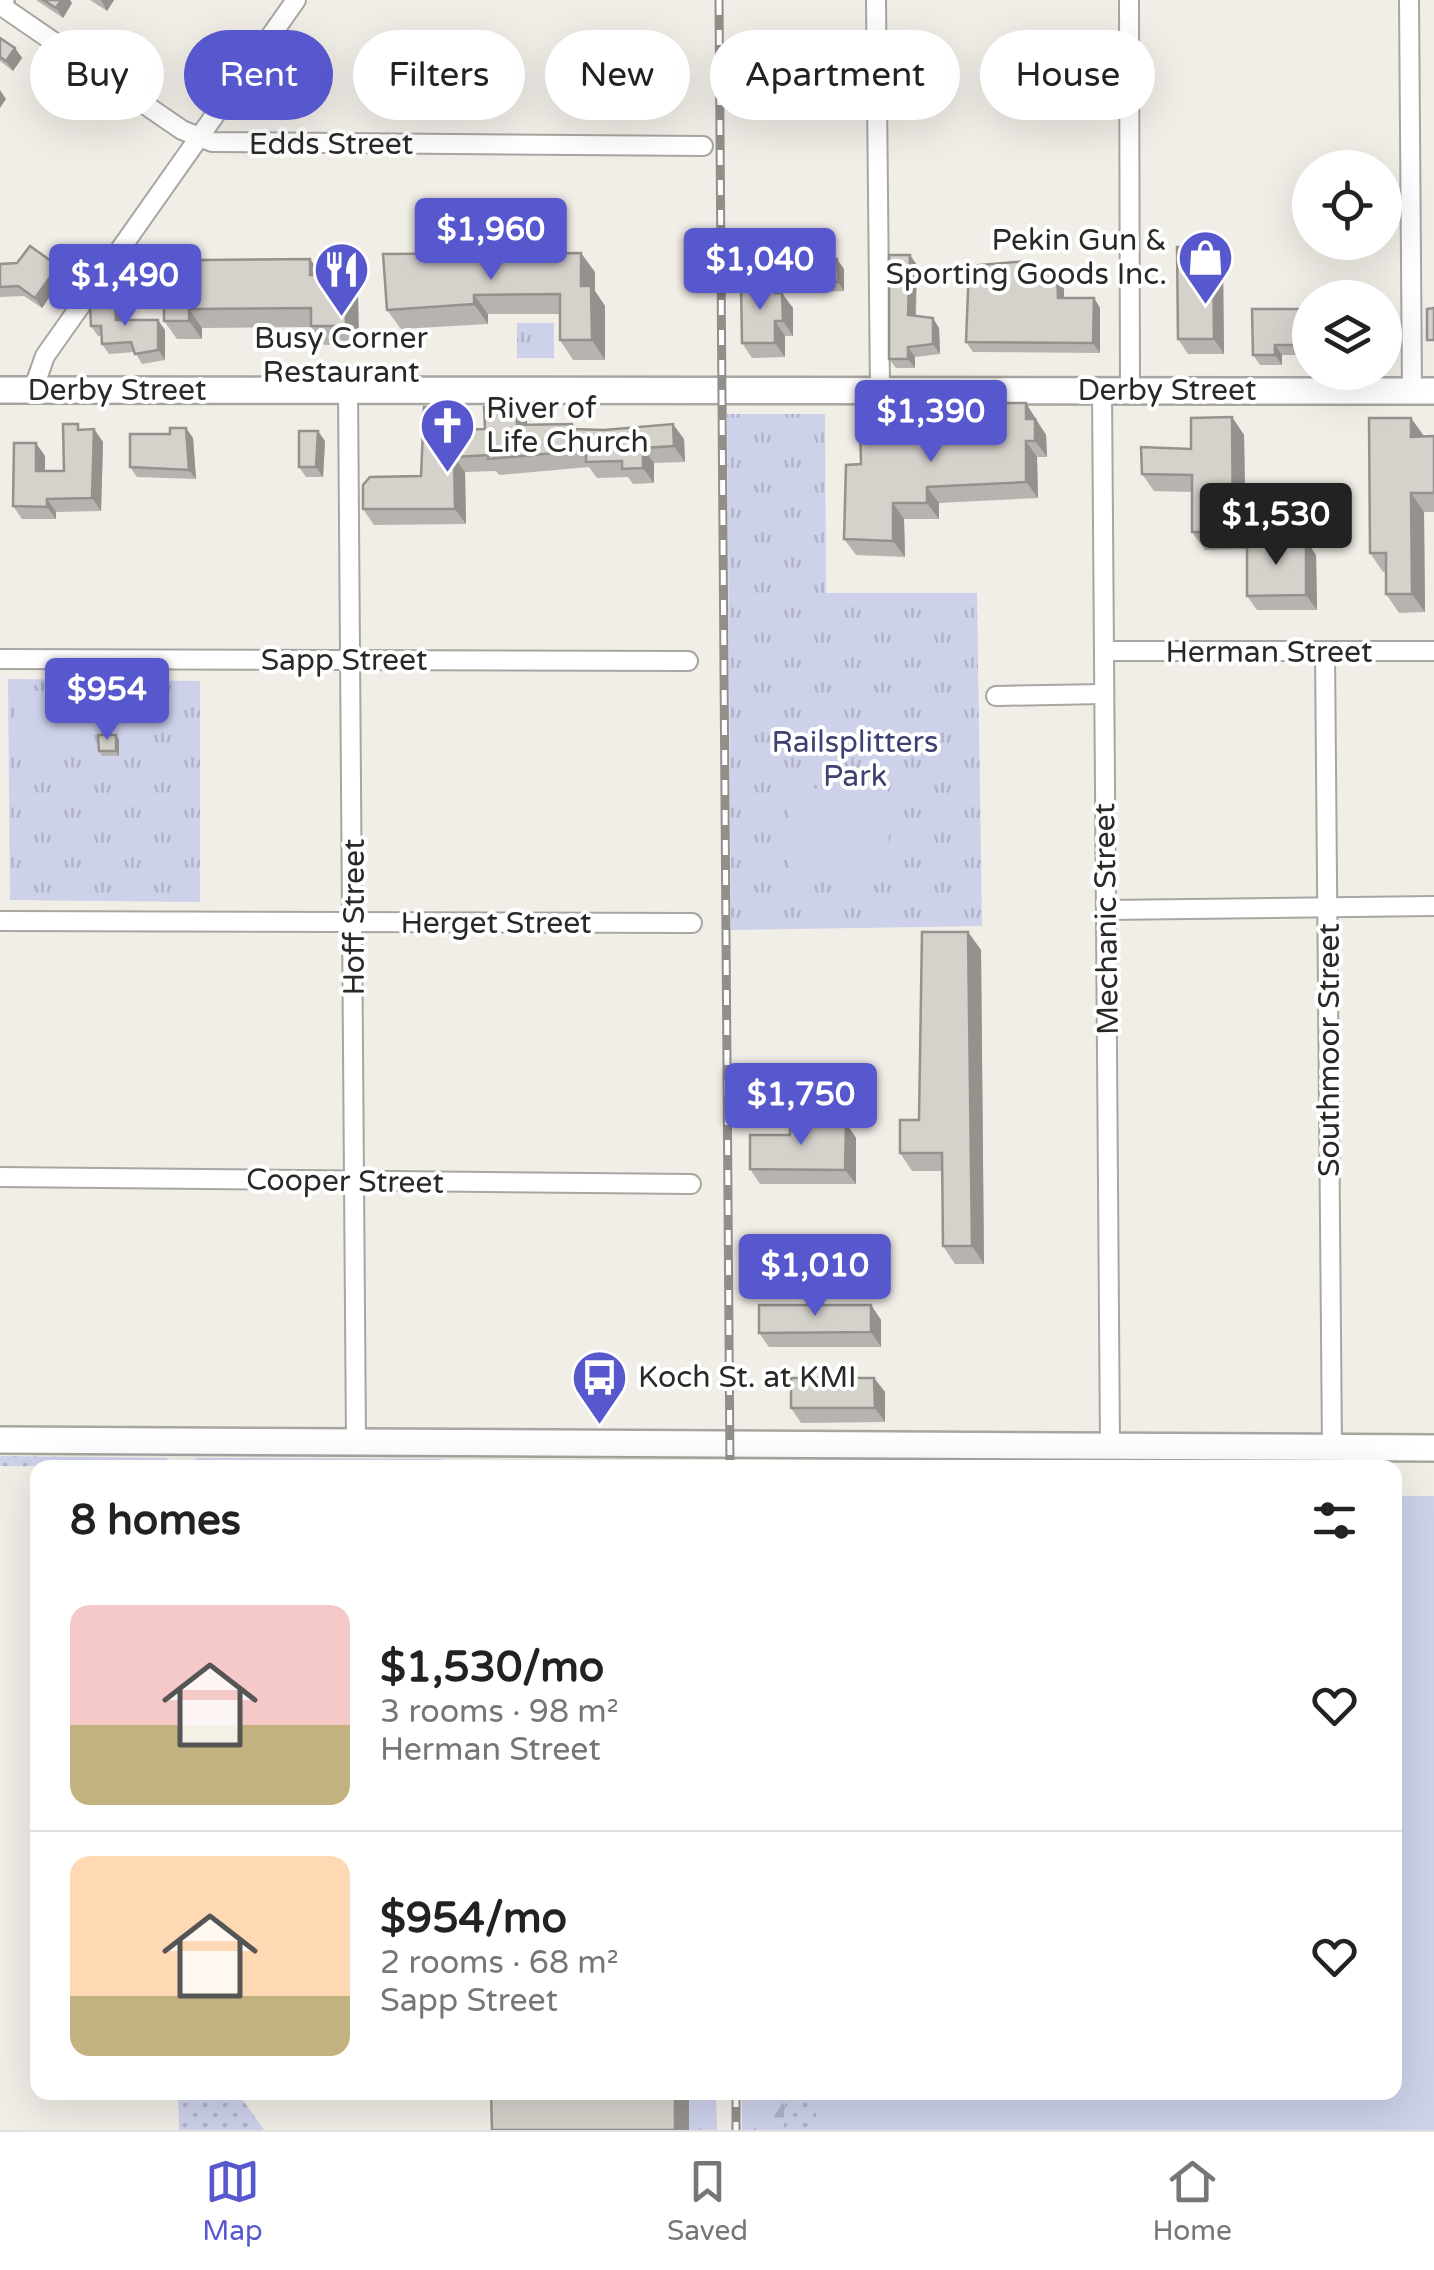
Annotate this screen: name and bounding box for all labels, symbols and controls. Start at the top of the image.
chip: Buy [30,30,164,120]
chip: Rent [184,30,333,120]
chip: Filters [353,30,525,120]
chip: New [545,30,690,120]
chip: Apartment [710,30,960,120]
chip: House [980,30,1155,120]
street label: Edds Street [249,126,413,163]
map controls [1292,150,1402,390]
button: locate [1292,150,1402,260]
pin: $1,960 [410,198,572,283]
text: $1,960 [437,211,545,249]
place label: Pekin Gun & Sporting Goods Inc. [886,222,1167,293]
shop icon: Pekin Gun & Sporting Goods Inc. [1176,227,1236,306]
pin: $1,040 [679,228,841,313]
restaurant icon: Busy Corner Restaurant [311,240,371,319]
text: $1,040 [706,241,814,279]
pin: $1,490 [44,244,206,329]
text: $1,490 [71,257,179,295]
button: layers [1292,280,1402,390]
place label: Busy Corner Restaurant [254,320,428,391]
street label: Derby Street [28,372,206,409]
street label: Derby Street [1078,372,1256,409]
pin: $1,390 [850,380,1012,465]
place label: River of Life Church [486,390,649,461]
text: $1,390 [877,393,985,431]
church icon: River of Life Church [417,395,477,474]
pin: $1,530 [1195,483,1357,568]
text: $1,530 [1222,496,1330,534]
street label: Herman Street [1166,634,1372,671]
street label: Sapp Street [261,642,427,679]
pin: $954 [48,658,166,743]
text: $954 [67,671,147,709]
park label: Railsplitters Park [771,724,939,795]
street label: Mechanic Street [1086,803,1127,1035]
street label: Hoff Street [336,838,373,996]
street label: Herget Street [400,905,592,942]
street label: Southmoor Street [1311,923,1348,1177]
pin: $1,750 [720,1063,882,1148]
text: $1,750 [747,1076,855,1114]
street label: Cooper Street [246,1161,444,1202]
pin: $1,010 [734,1234,896,1319]
text: $1,010 [761,1247,869,1285]
bus stop icon: Koch St. at KMI [569,1347,629,1426]
place label: Koch St. at KMI [638,1359,857,1396]
icon: filters [1307,1493,1362,1548]
text: 8 homes [70,1495,241,1546]
text: $1,530/mo [380,1642,604,1693]
icon: home [150,1645,270,1765]
icon: heart [1307,1678,1362,1733]
text: 3 rooms · 98 m² [380,1693,619,1731]
text: Herman Street [380,1731,601,1769]
text: $954/mo [380,1893,567,1944]
icon: home [150,1896,270,2016]
icon: heart [1307,1929,1362,1984]
text: 2 rooms · 68 m² [380,1944,619,1982]
text: Sapp Street [380,1982,558,2020]
tab: Map [202,2154,263,2248]
tab: Saved [667,2154,748,2248]
tab: Home [1152,2154,1232,2248]

